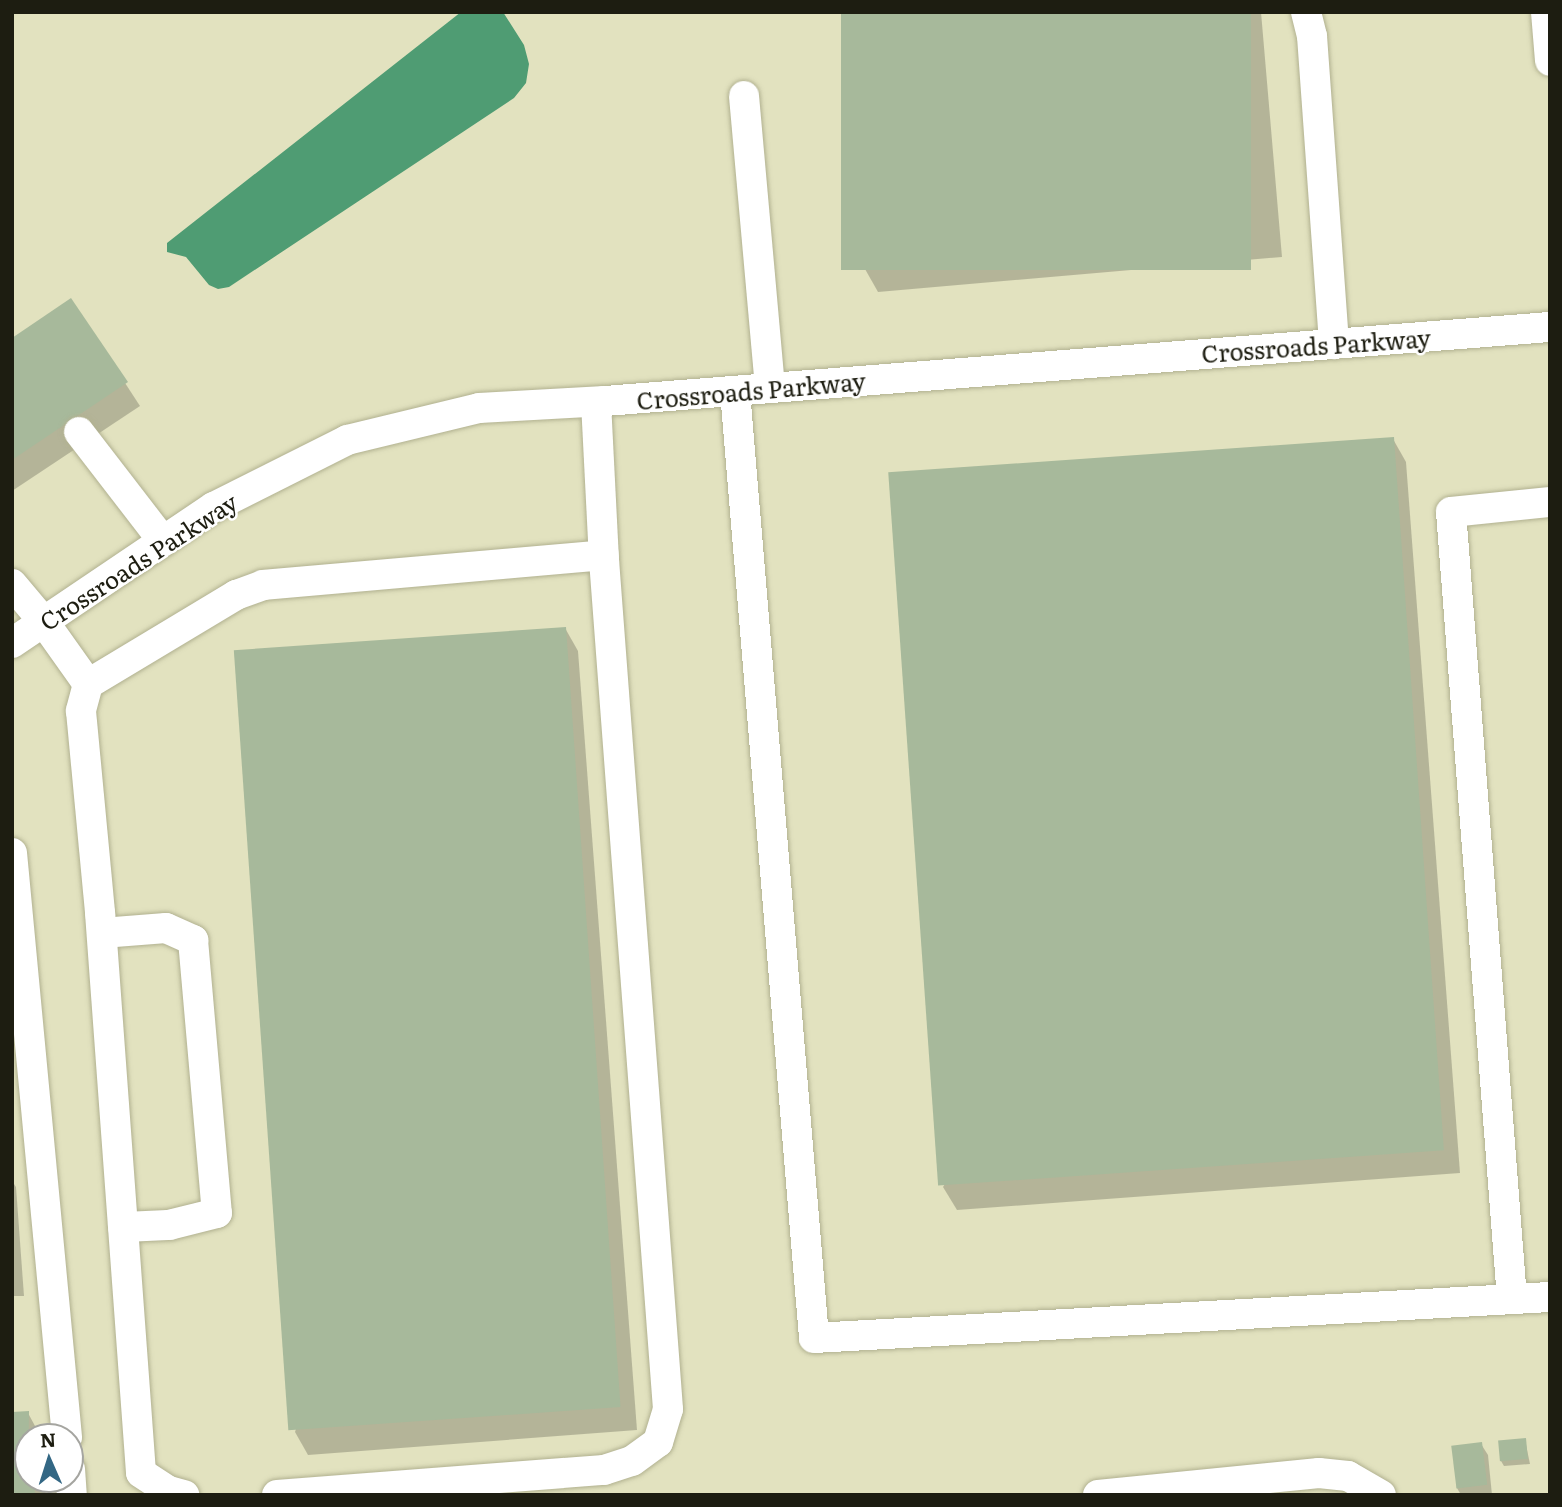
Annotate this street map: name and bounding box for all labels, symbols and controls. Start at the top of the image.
street label: Crossroads Parkway [1200,323,1432,367]
street label: Crossroads Parkway [635,366,867,414]
street label: Crossroads Parkway [34,486,242,636]
north arrow [14,1423,84,1493]
text: N [39,1425,57,1453]

